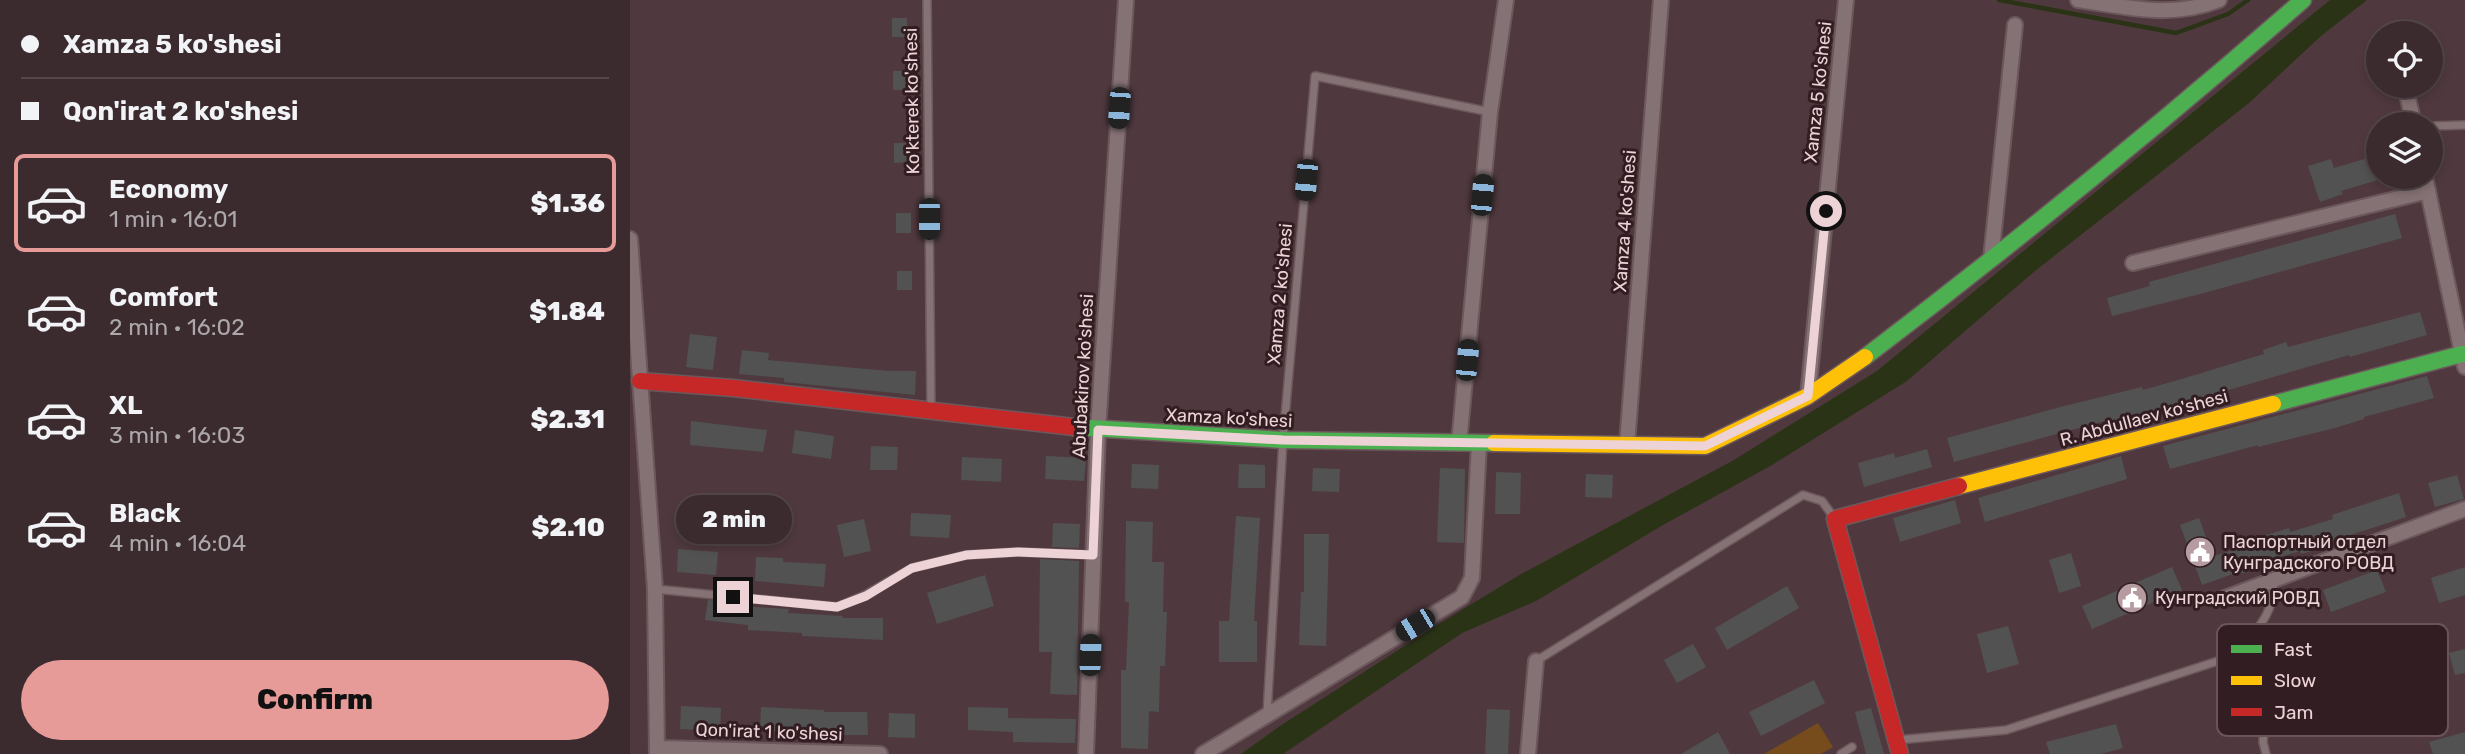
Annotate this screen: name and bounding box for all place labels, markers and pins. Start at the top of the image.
place label: Паспортный отдел Кунградского РОВД [2223,531,2394,574]
public building icon: Паспортный отдел Кунградского РОВД [2183,535,2217,569]
public building icon: Кунградский РОВД [2115,581,2149,615]
place label: Кунградский РОВД [2155,587,2320,609]

